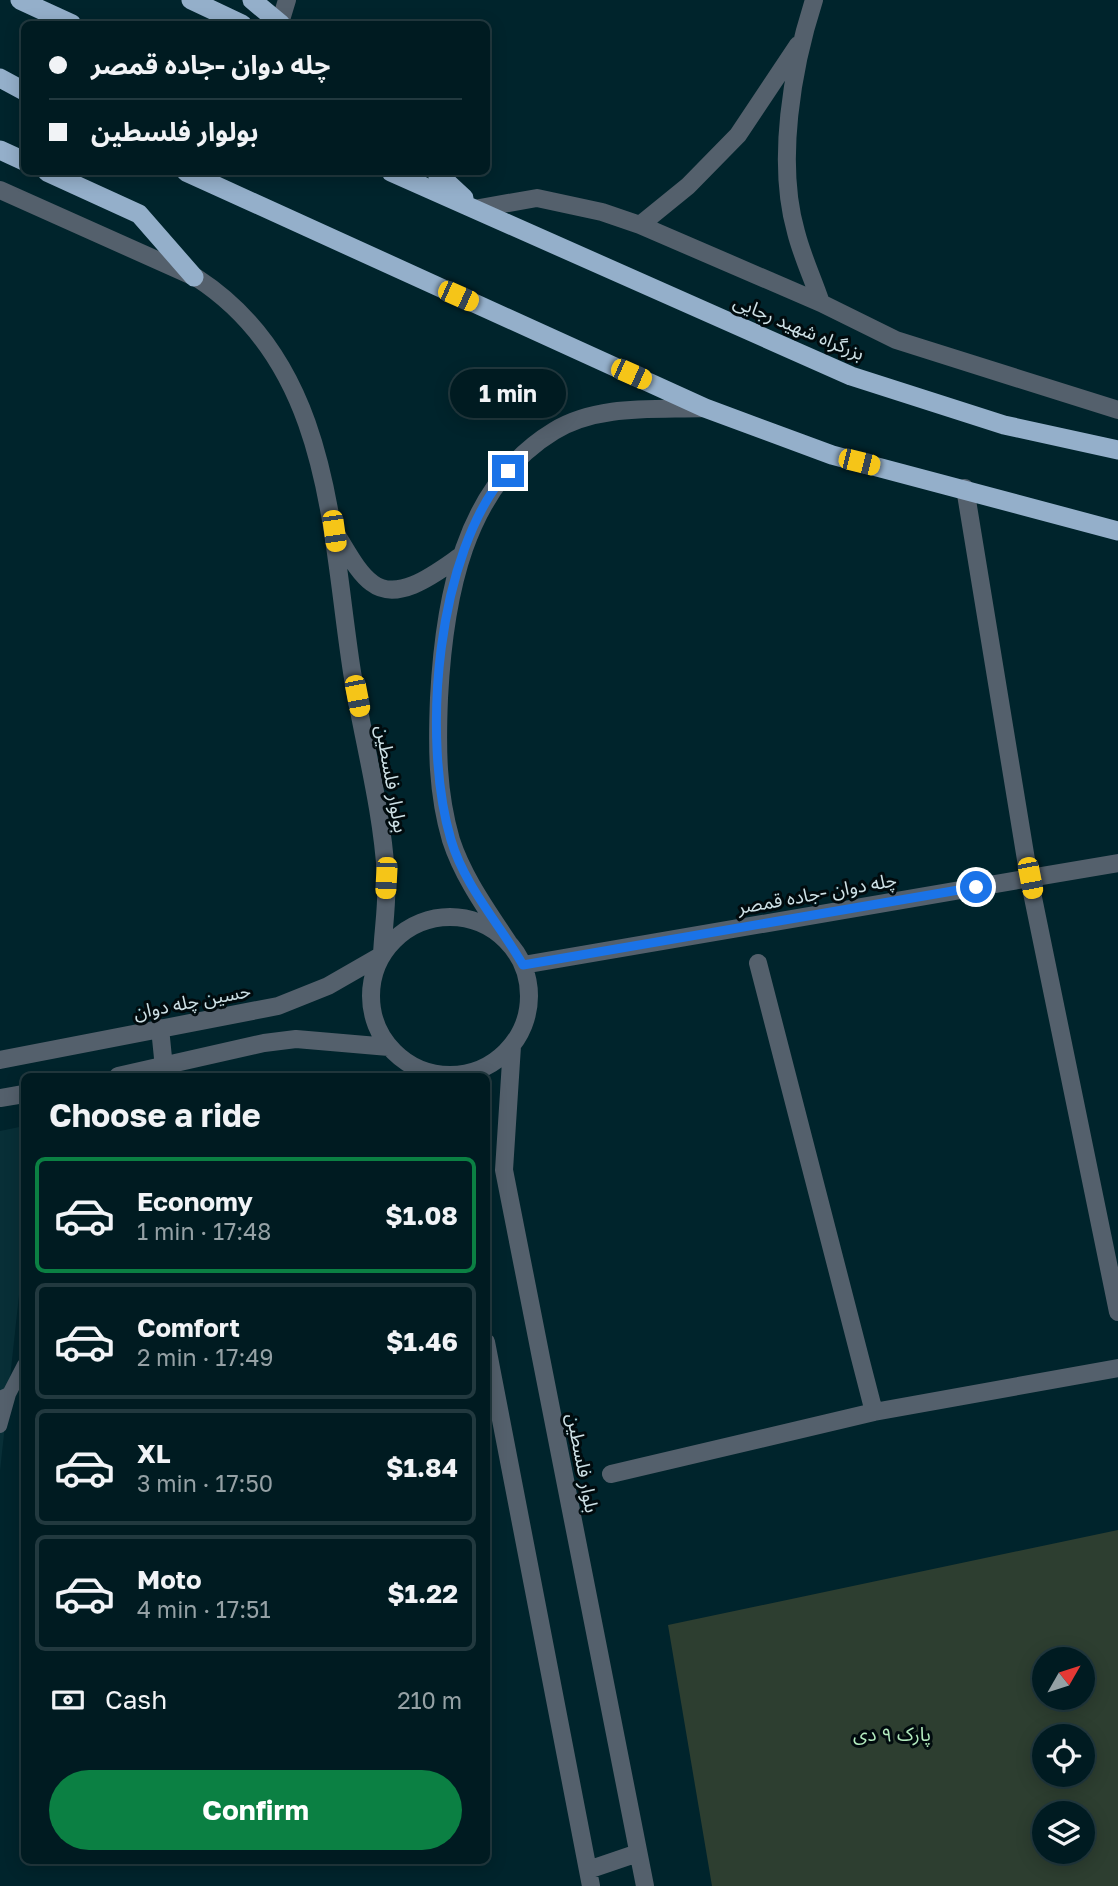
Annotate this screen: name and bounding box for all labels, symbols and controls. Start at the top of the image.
text: چله دوان -جاده قمصر [91,49,330,80]
text: بولوار فلسطین [91,116,258,147]
car [435,278,482,314]
street label: بزرگراه شهید رجایی [730,289,868,365]
car [608,356,655,392]
callout: 1 min [450,370,566,419]
text: 1 min [479,379,537,407]
car [837,447,882,477]
route end [492,455,524,487]
car [321,509,348,553]
car [343,673,372,719]
street label: بولوار فلسطین [371,723,413,835]
car [1016,855,1045,901]
car [375,856,398,900]
street label: چله دوان -جاده قمصر [735,867,899,920]
route start [960,871,992,903]
street label: حسین چله دوان [131,978,253,1025]
text: Choose a ride [49,1096,261,1134]
icon: car [53,1184,116,1247]
text: Economy [137,1186,253,1217]
text: $1.08 [385,1200,458,1231]
text: 1 min · 17:48 [137,1217,271,1245]
icon: car [53,1310,116,1373]
text: Comfort [137,1312,240,1343]
text: $1.46 [386,1326,458,1357]
text: 2 min · 17:49 [137,1343,273,1371]
street label: بلوار فلسطین [562,1411,604,1515]
icon: car [53,1436,116,1499]
text: XL [137,1438,171,1469]
text: $1.84 [386,1452,458,1483]
text: 3 min · 17:50 [137,1469,273,1497]
icon: car [53,1562,116,1625]
text: Moto [137,1564,202,1595]
text: $1.22 [387,1578,458,1609]
text: 4 min · 17:51 [137,1595,271,1623]
north arrow [1032,1647,1096,1710]
map controls [1032,1647,1095,1864]
icon: cash [49,1681,87,1719]
text: Cash [105,1684,167,1715]
text: 210 m [397,1686,462,1714]
park label: پارک ۹ دی [853,1722,931,1747]
button: locate [1032,1724,1095,1787]
button: Confirm [49,1770,462,1850]
button: layers [1032,1801,1095,1864]

